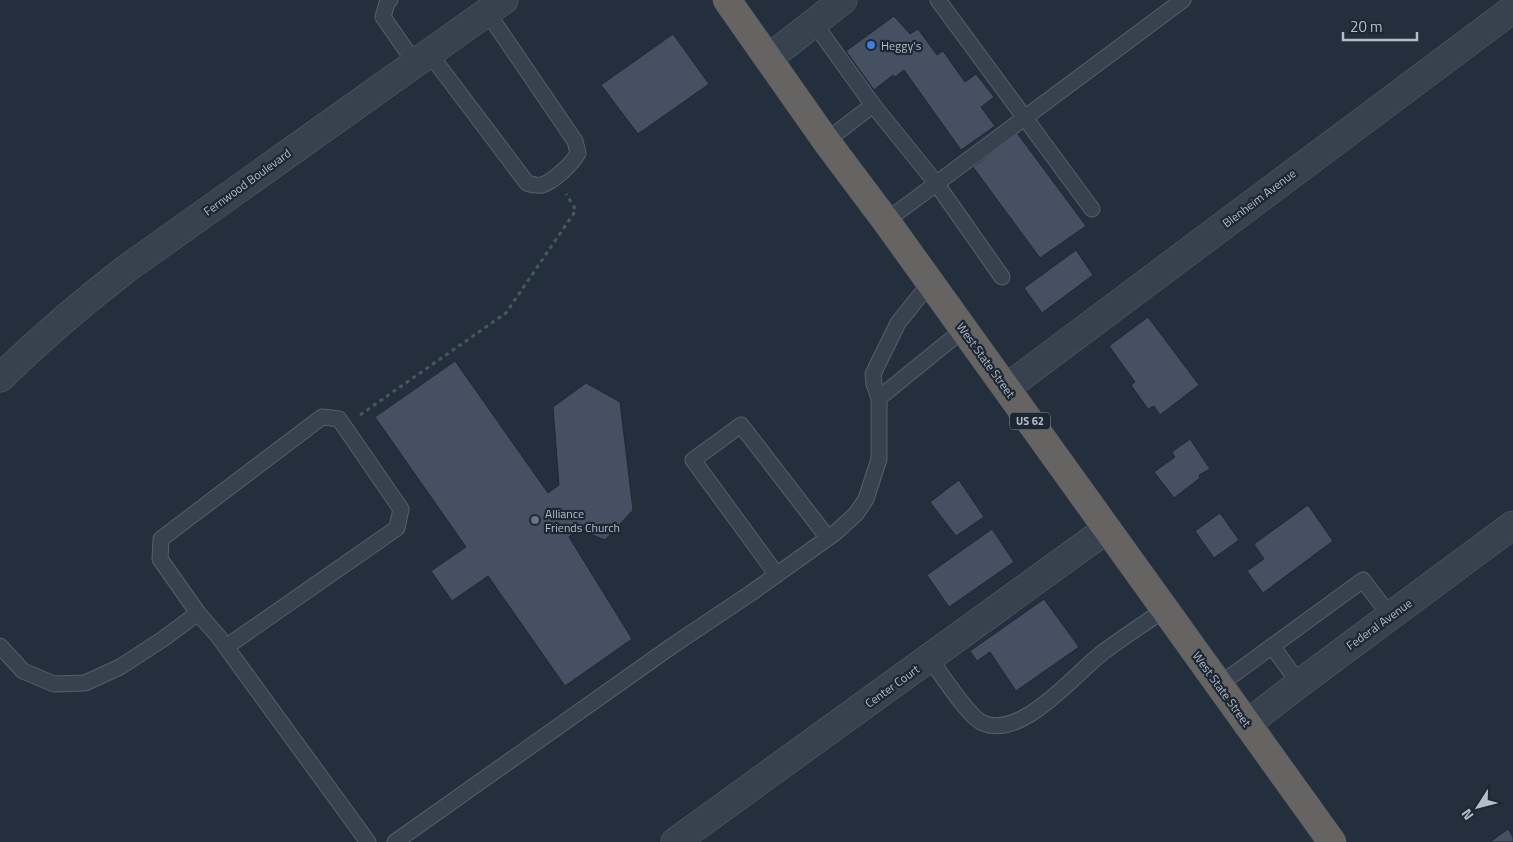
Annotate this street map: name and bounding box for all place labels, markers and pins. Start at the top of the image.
place label: Heggy's [881,36,922,55]
marker: Heggy's [865,39,877,51]
place label: Alliance Friends Church [545,504,620,537]
marker: Alliance Friends Church [529,514,541,526]

